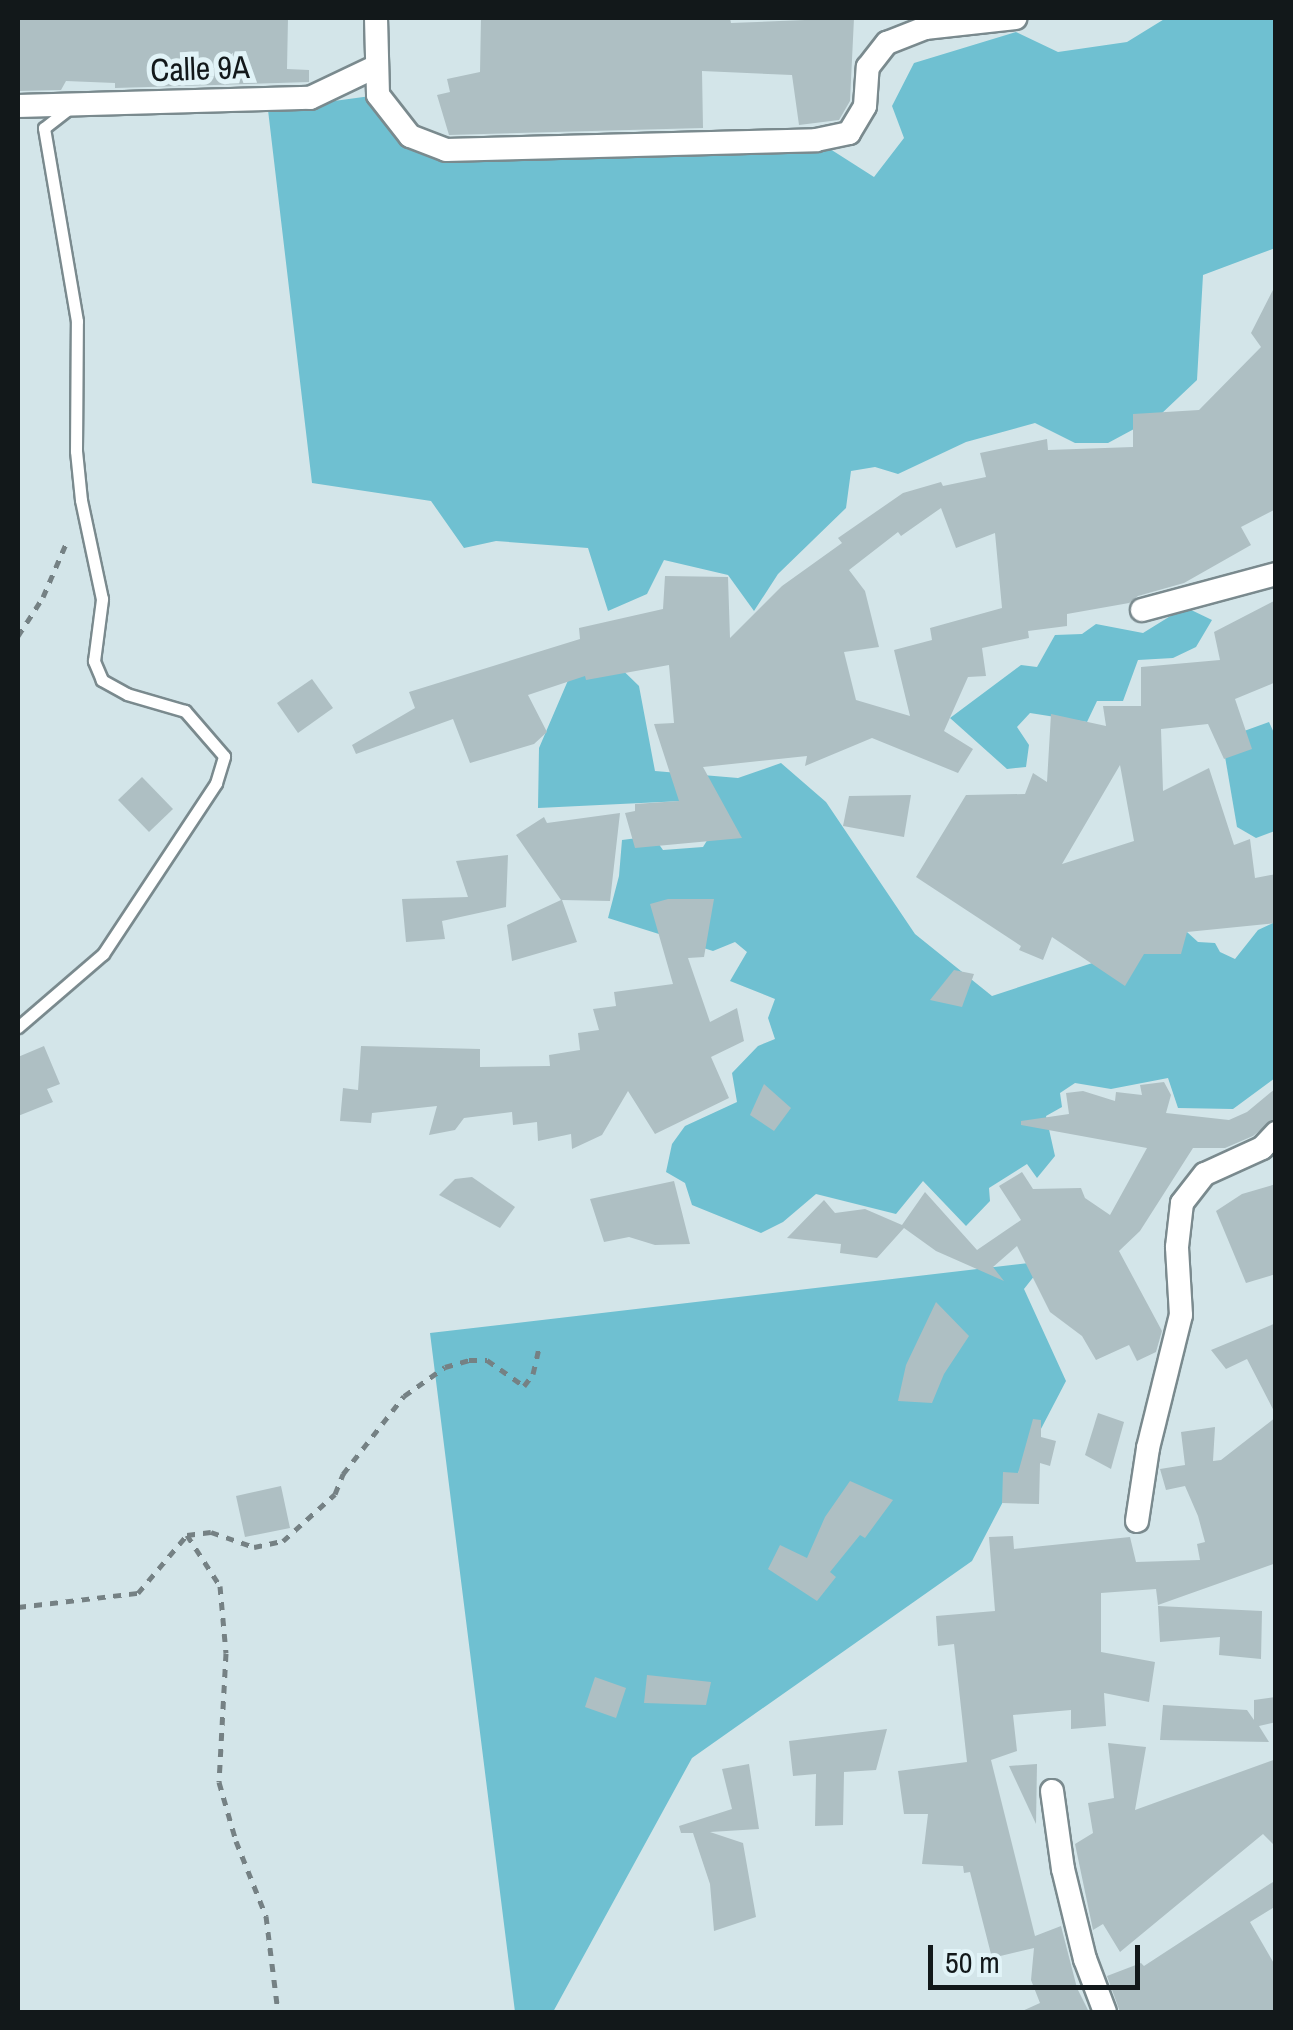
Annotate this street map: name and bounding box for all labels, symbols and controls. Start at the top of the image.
street label: Calle 9A [150,48,250,90]
scale bar [933,1925,1146,1987]
text: 50 m [945,1942,1000,1982]

